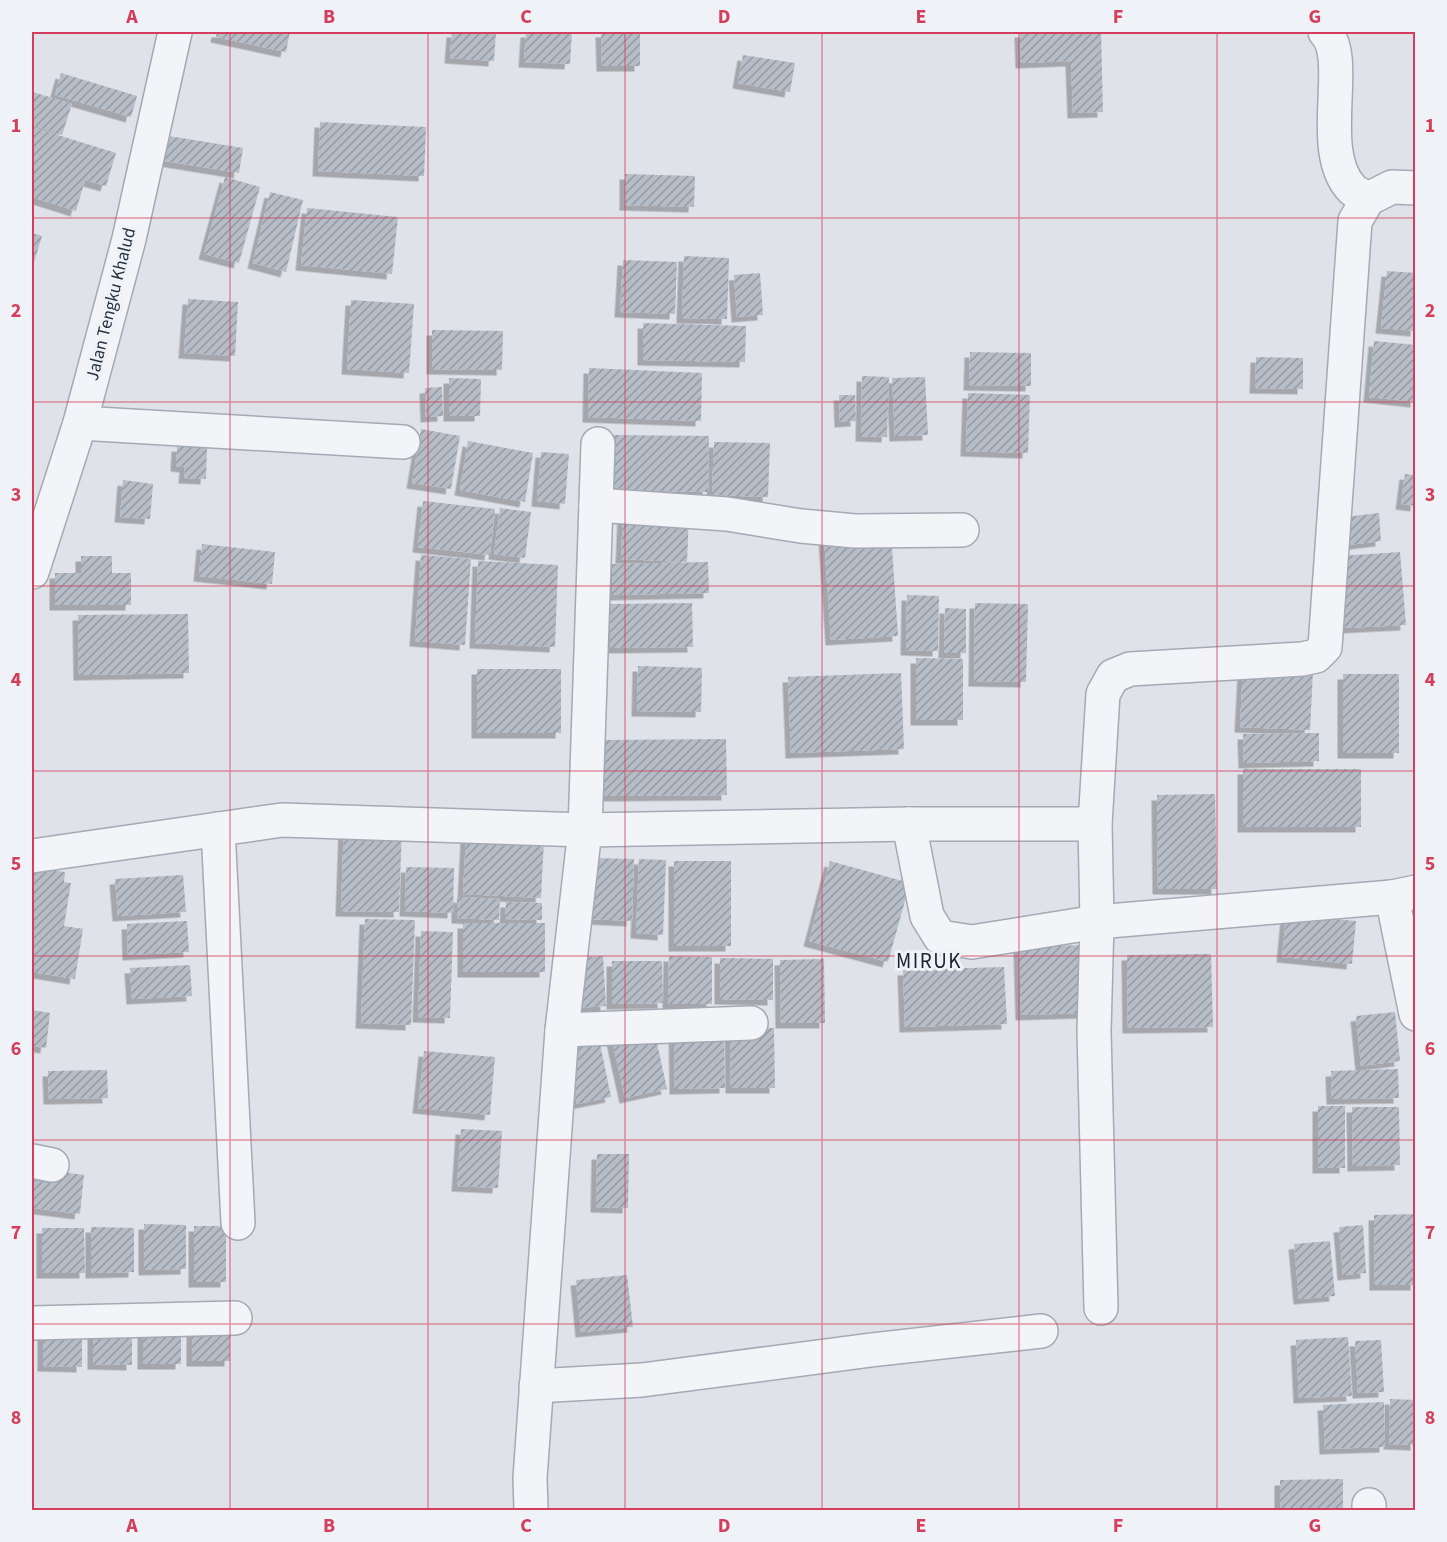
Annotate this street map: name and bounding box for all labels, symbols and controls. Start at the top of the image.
text: A [125,3,138,31]
text: B [323,3,335,31]
text: C [520,3,532,31]
text: D [718,3,730,31]
text: E [916,3,926,31]
text: F [1113,3,1123,31]
text: G [1309,3,1321,31]
text: 1 [11,112,21,140]
text: 1 [1425,112,1435,140]
street label: Jalan Tengku Khalud [80,225,142,383]
text: 2 [11,297,21,325]
text: 2 [1425,297,1435,325]
text: 3 [11,481,21,509]
text: 3 [1425,481,1435,509]
text: 4 [11,666,22,694]
text: 4 [1425,666,1436,694]
text: 5 [11,850,21,878]
text: 5 [1425,850,1435,878]
district label: MIRUK [896,946,962,976]
text: 6 [11,1035,21,1063]
text: 6 [1425,1035,1435,1063]
text: 7 [11,1219,21,1247]
text: 7 [1425,1219,1435,1247]
text: 8 [11,1404,21,1432]
text: 8 [1425,1404,1435,1432]
text: A [125,1512,138,1540]
text: B [323,1512,335,1540]
text: C [520,1512,532,1540]
text: D [718,1512,730,1540]
text: E [916,1512,926,1540]
text: F [1113,1512,1123,1540]
text: G [1309,1512,1321,1540]

